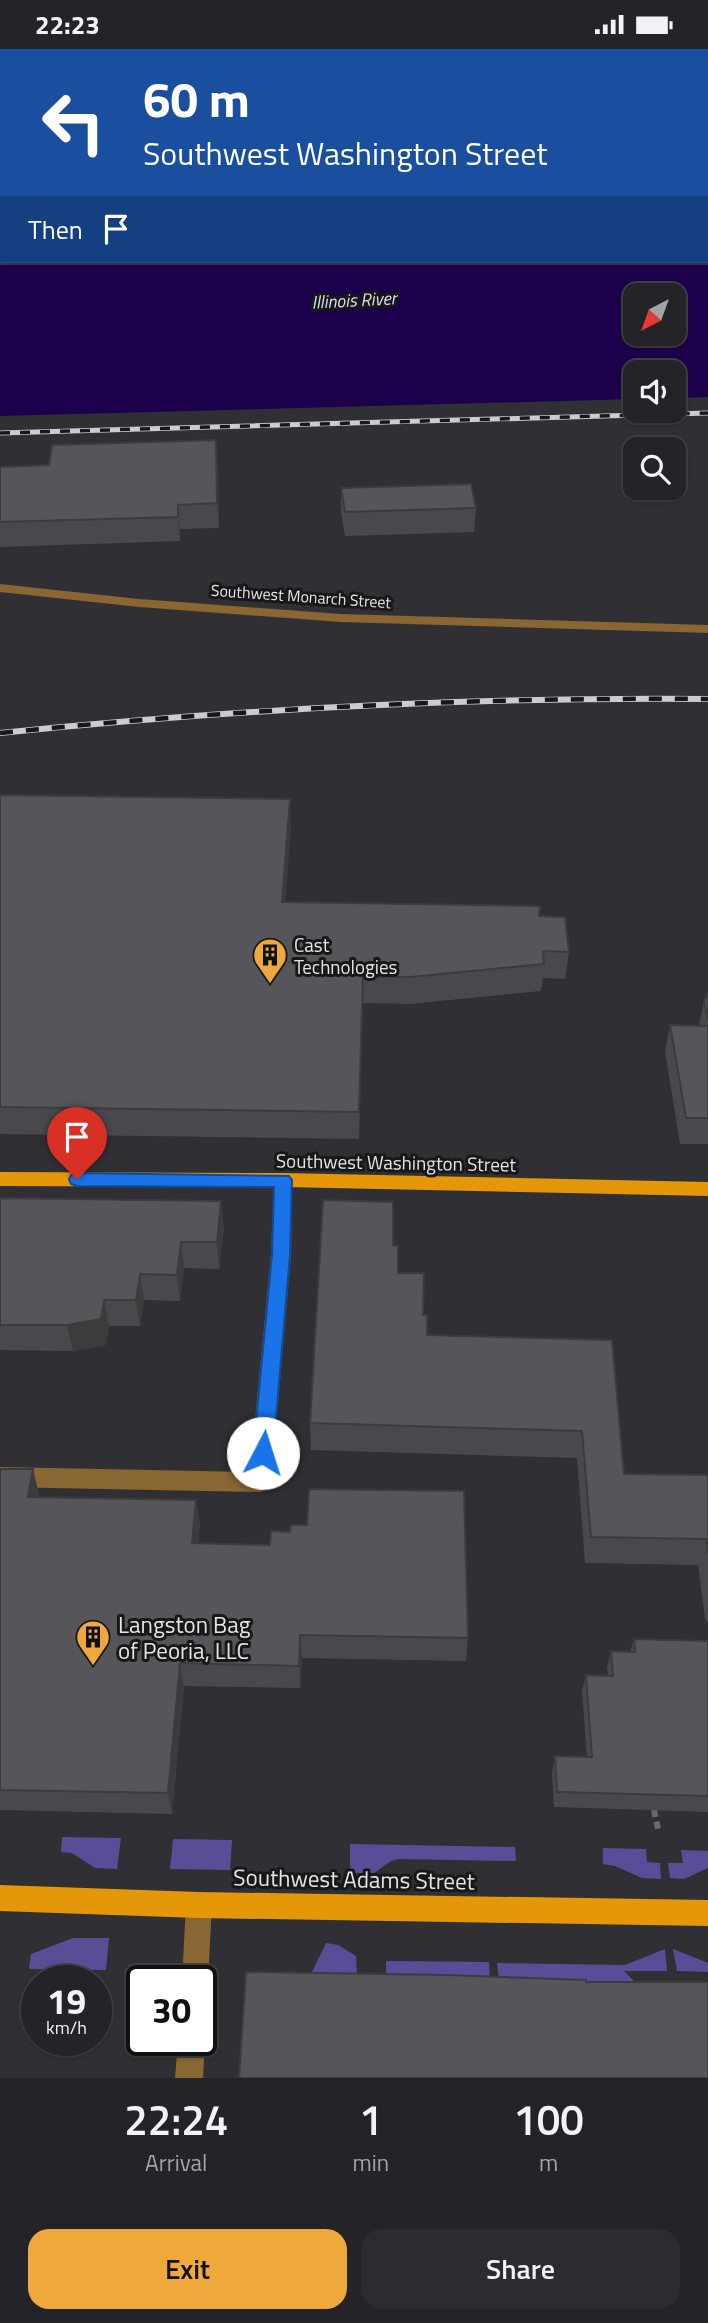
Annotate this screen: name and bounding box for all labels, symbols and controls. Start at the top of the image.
text: 22:23 [35,5,100,44]
text: 60 m [143,61,250,136]
icon: left [28,77,119,168]
text: Southwest Washington Street [143,129,547,177]
text: Then [28,210,83,249]
icon: arrive [97,210,135,248]
north arrow [623,283,686,347]
map controls [623,283,686,500]
water label: Illinois River [311,284,399,316]
button: sound [623,360,686,423]
button: search [623,437,686,500]
street label: Southwest Monarch Street [210,578,392,614]
place label: Cast Technologies [294,930,398,981]
building icon: Cast Technologies [251,936,289,985]
pin [47,1107,107,1179]
icon: arrive [58,1118,96,1156]
street label: Southwest Washington Street [276,1145,517,1179]
position arrow [226,1416,300,1490]
place label: Langston Bag of Peoria, LLC [118,1607,251,1668]
building icon: Langston Bag of Peoria, LLC [74,1618,112,1667]
street label: Southwest Adams Street [233,1859,475,1899]
speed limit sign: 30 [126,1965,217,2056]
text: 19 [47,1974,86,2028]
text: km/h [46,2014,87,2041]
text: 22:24 [124,2087,228,2151]
text: 1 [359,2087,383,2151]
text: 100 [513,2087,584,2151]
text: Arrival [145,2145,207,2180]
text: min [352,2145,389,2180]
text: m [539,2145,558,2180]
button: Exit [28,2229,347,2309]
button: Share [361,2229,680,2309]

